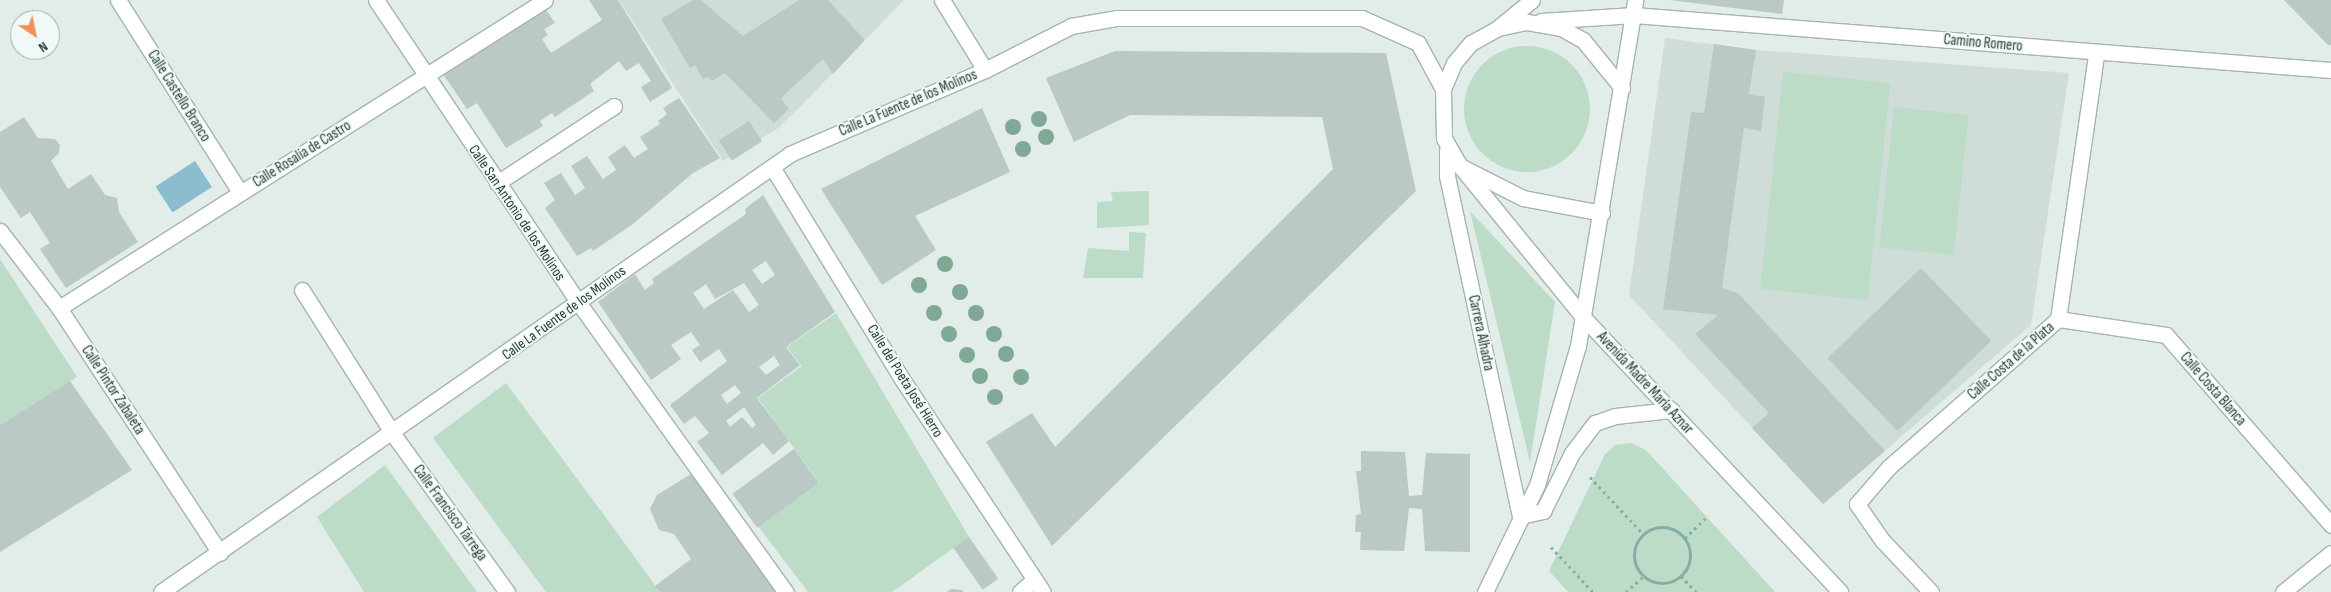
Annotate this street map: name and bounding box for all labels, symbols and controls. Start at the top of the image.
north arrow [10,10,60,60]
street label: Camino Romero [1943,31,2023,55]
text: N [35,38,51,56]
street label: Calle Castello Branco [144,47,214,145]
street label: Calle La Fuente de los Molinos [836,66,980,140]
street label: Calle Rosalía de Castro [250,117,354,191]
street label: Calle San Antonio de los Molinos [465,142,569,284]
street label: Calle La Fuente de los Molinos [499,262,629,364]
street label: Carrera Alhadra [1464,293,1498,373]
street label: Calle Costa de la Plata [1964,318,2058,404]
street label: Calle del Poeta José Hierro [863,321,947,441]
street label: Avenida Madre María Aznar [1593,328,1697,438]
street label: Calle Pintor Zabaleta [77,342,149,438]
street label: Calle Costa Blanca [2176,349,2250,429]
street label: Calle Francisco Tárrega [409,461,491,565]

